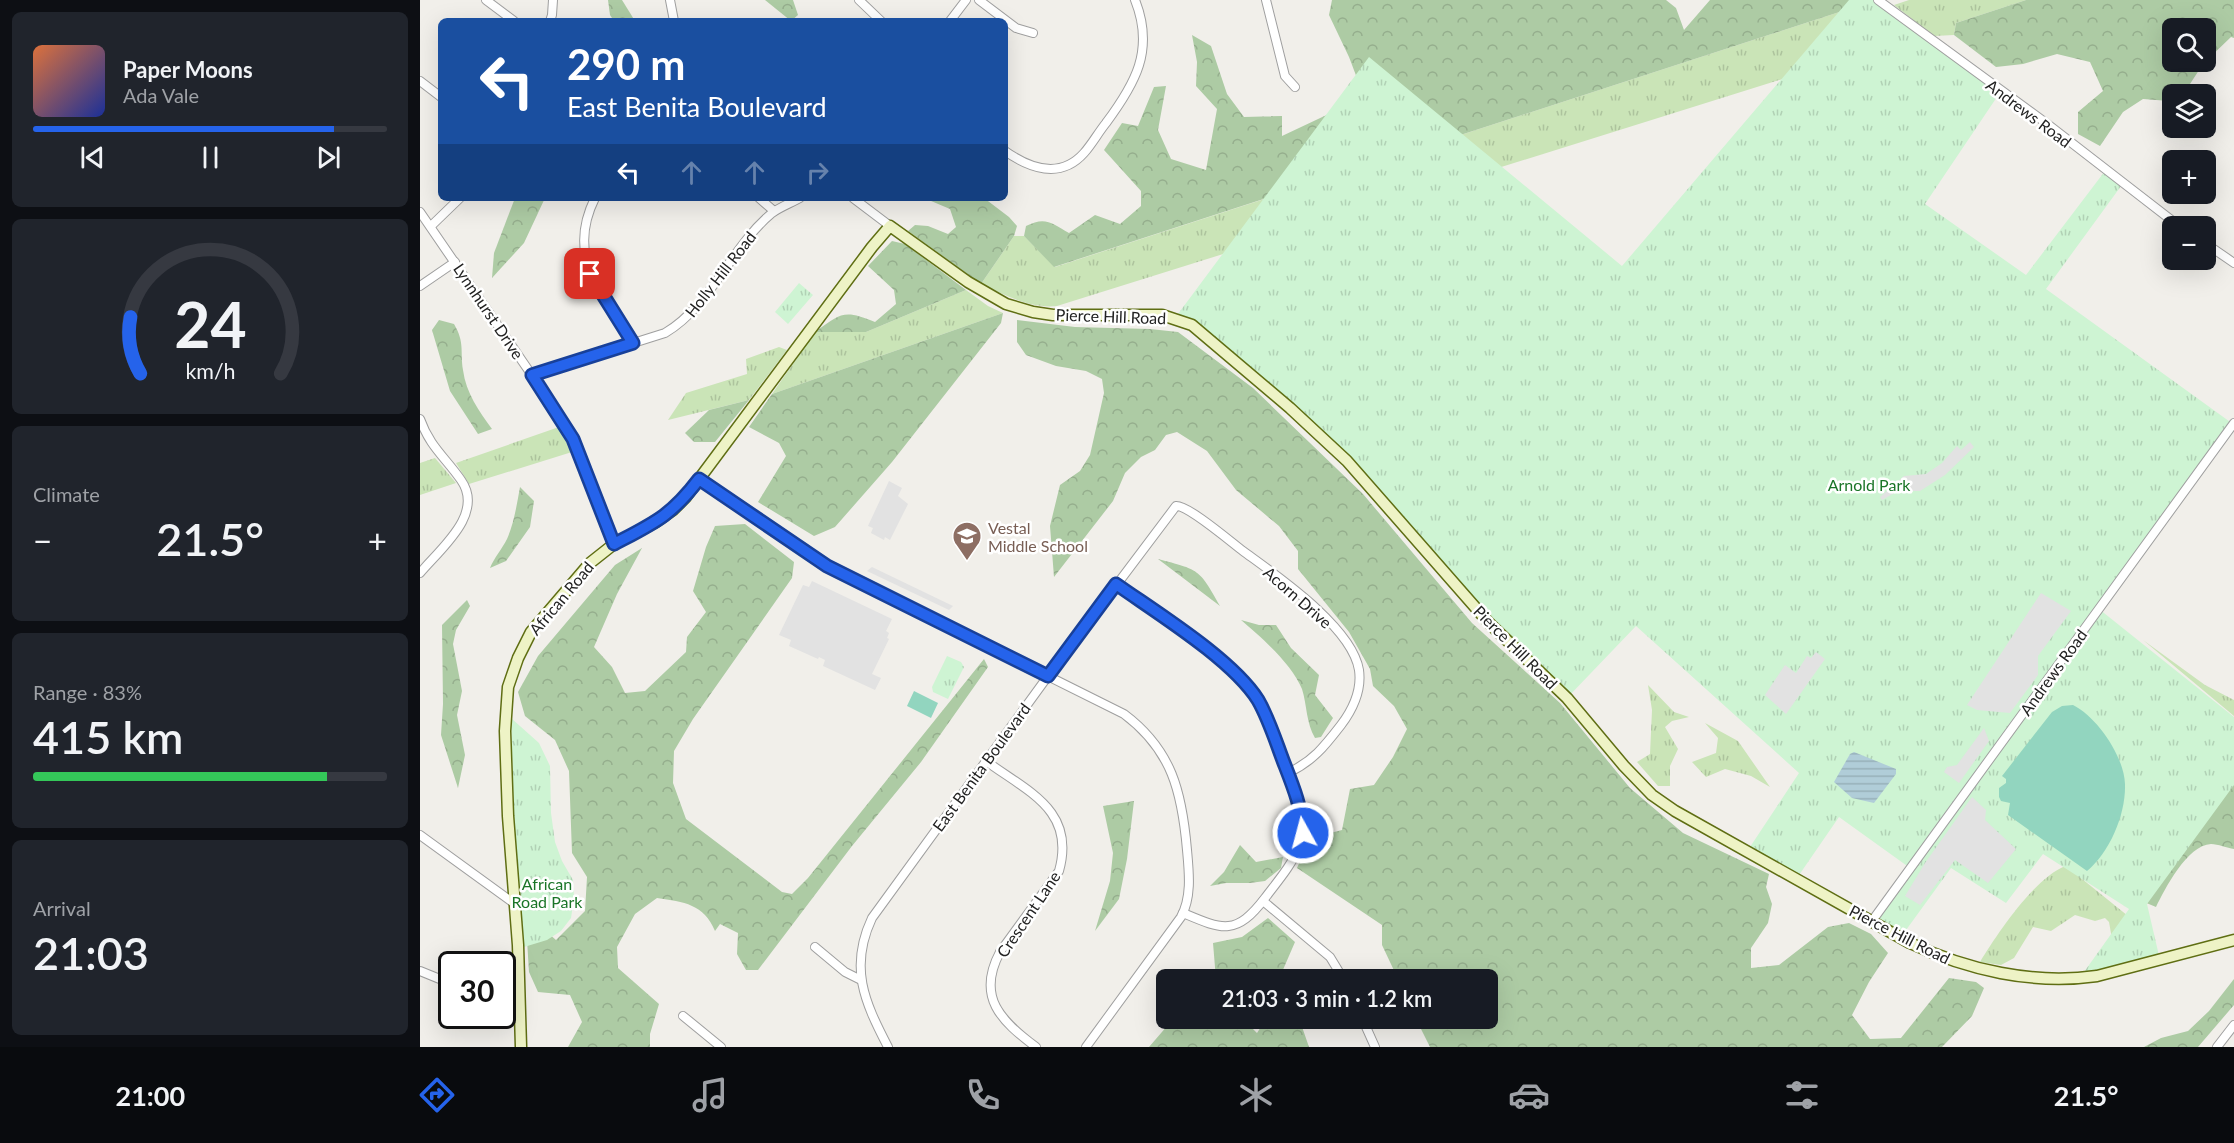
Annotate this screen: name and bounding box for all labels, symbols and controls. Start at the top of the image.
map controls [2162,18,2216,270]
button: search [2162,18,2216,72]
text: 290 m [567,39,685,89]
icon: left [468,42,546,120]
text: Paper Moons [123,56,253,83]
street label: Andrews Road [1983,75,2075,151]
text: Ada Vale [123,83,199,107]
button: layers [2162,84,2216,138]
text: East Benita Boulevard [567,90,827,123]
icon: previous [76,141,109,174]
icon: pause [194,141,227,174]
icon: next [312,141,345,174]
button: + [2162,150,2216,204]
icon: left [612,156,645,189]
icon: ahead [675,156,708,189]
icon: ahead [738,156,771,189]
icon: right [801,156,834,189]
button: − [2162,216,2216,270]
street label: Holly Hill Road [681,227,759,321]
pin [564,248,615,299]
icon: arrive [573,257,606,290]
street label: Lynnhurst Drive [450,260,528,362]
text: 24 [174,286,246,361]
street label: Pierce Hill Road [1055,305,1167,327]
text: km/h [185,358,235,384]
park label: Arnold Park [1828,475,1911,494]
text: Climate [33,482,100,506]
text: 21.5° [156,512,264,566]
place label: Vestal Middle School [988,518,1088,555]
text: − [33,520,52,560]
text: + [368,520,387,560]
school or university icon: Vestal Middle School [951,520,983,562]
street label: African Road [525,557,597,639]
street label: Acorn Drive [1260,562,1336,632]
street label: Pierce Hill Road [1470,601,1562,693]
street label: Andrews Road [2015,625,2091,719]
text: Range · 83% [33,680,142,704]
street label: East Benita Boulevard [928,699,1034,835]
text: 415 km [33,710,183,764]
position arrow [1271,801,1335,865]
street label: Crescent Lane [992,867,1064,961]
park label: African Road Park [512,874,583,911]
text: Arrival [33,896,91,920]
street label: Pierce Hill Road [1846,900,1954,968]
text: 21:03 [33,926,149,980]
speed limit sign: 30 [438,951,516,1029]
text: 21:03 · 3 min · 1.2 km [1222,985,1432,1012]
icon: directions [416,1074,458,1116]
icon: music [689,1074,731,1116]
icon: phone [962,1074,1004,1116]
icon: climate [1235,1074,1277,1116]
icon: car [1508,1074,1550,1116]
icon: filters [1781,1074,1823,1116]
text: 21:00 [115,1079,185,1112]
text: 21.5° [2054,1079,2118,1112]

